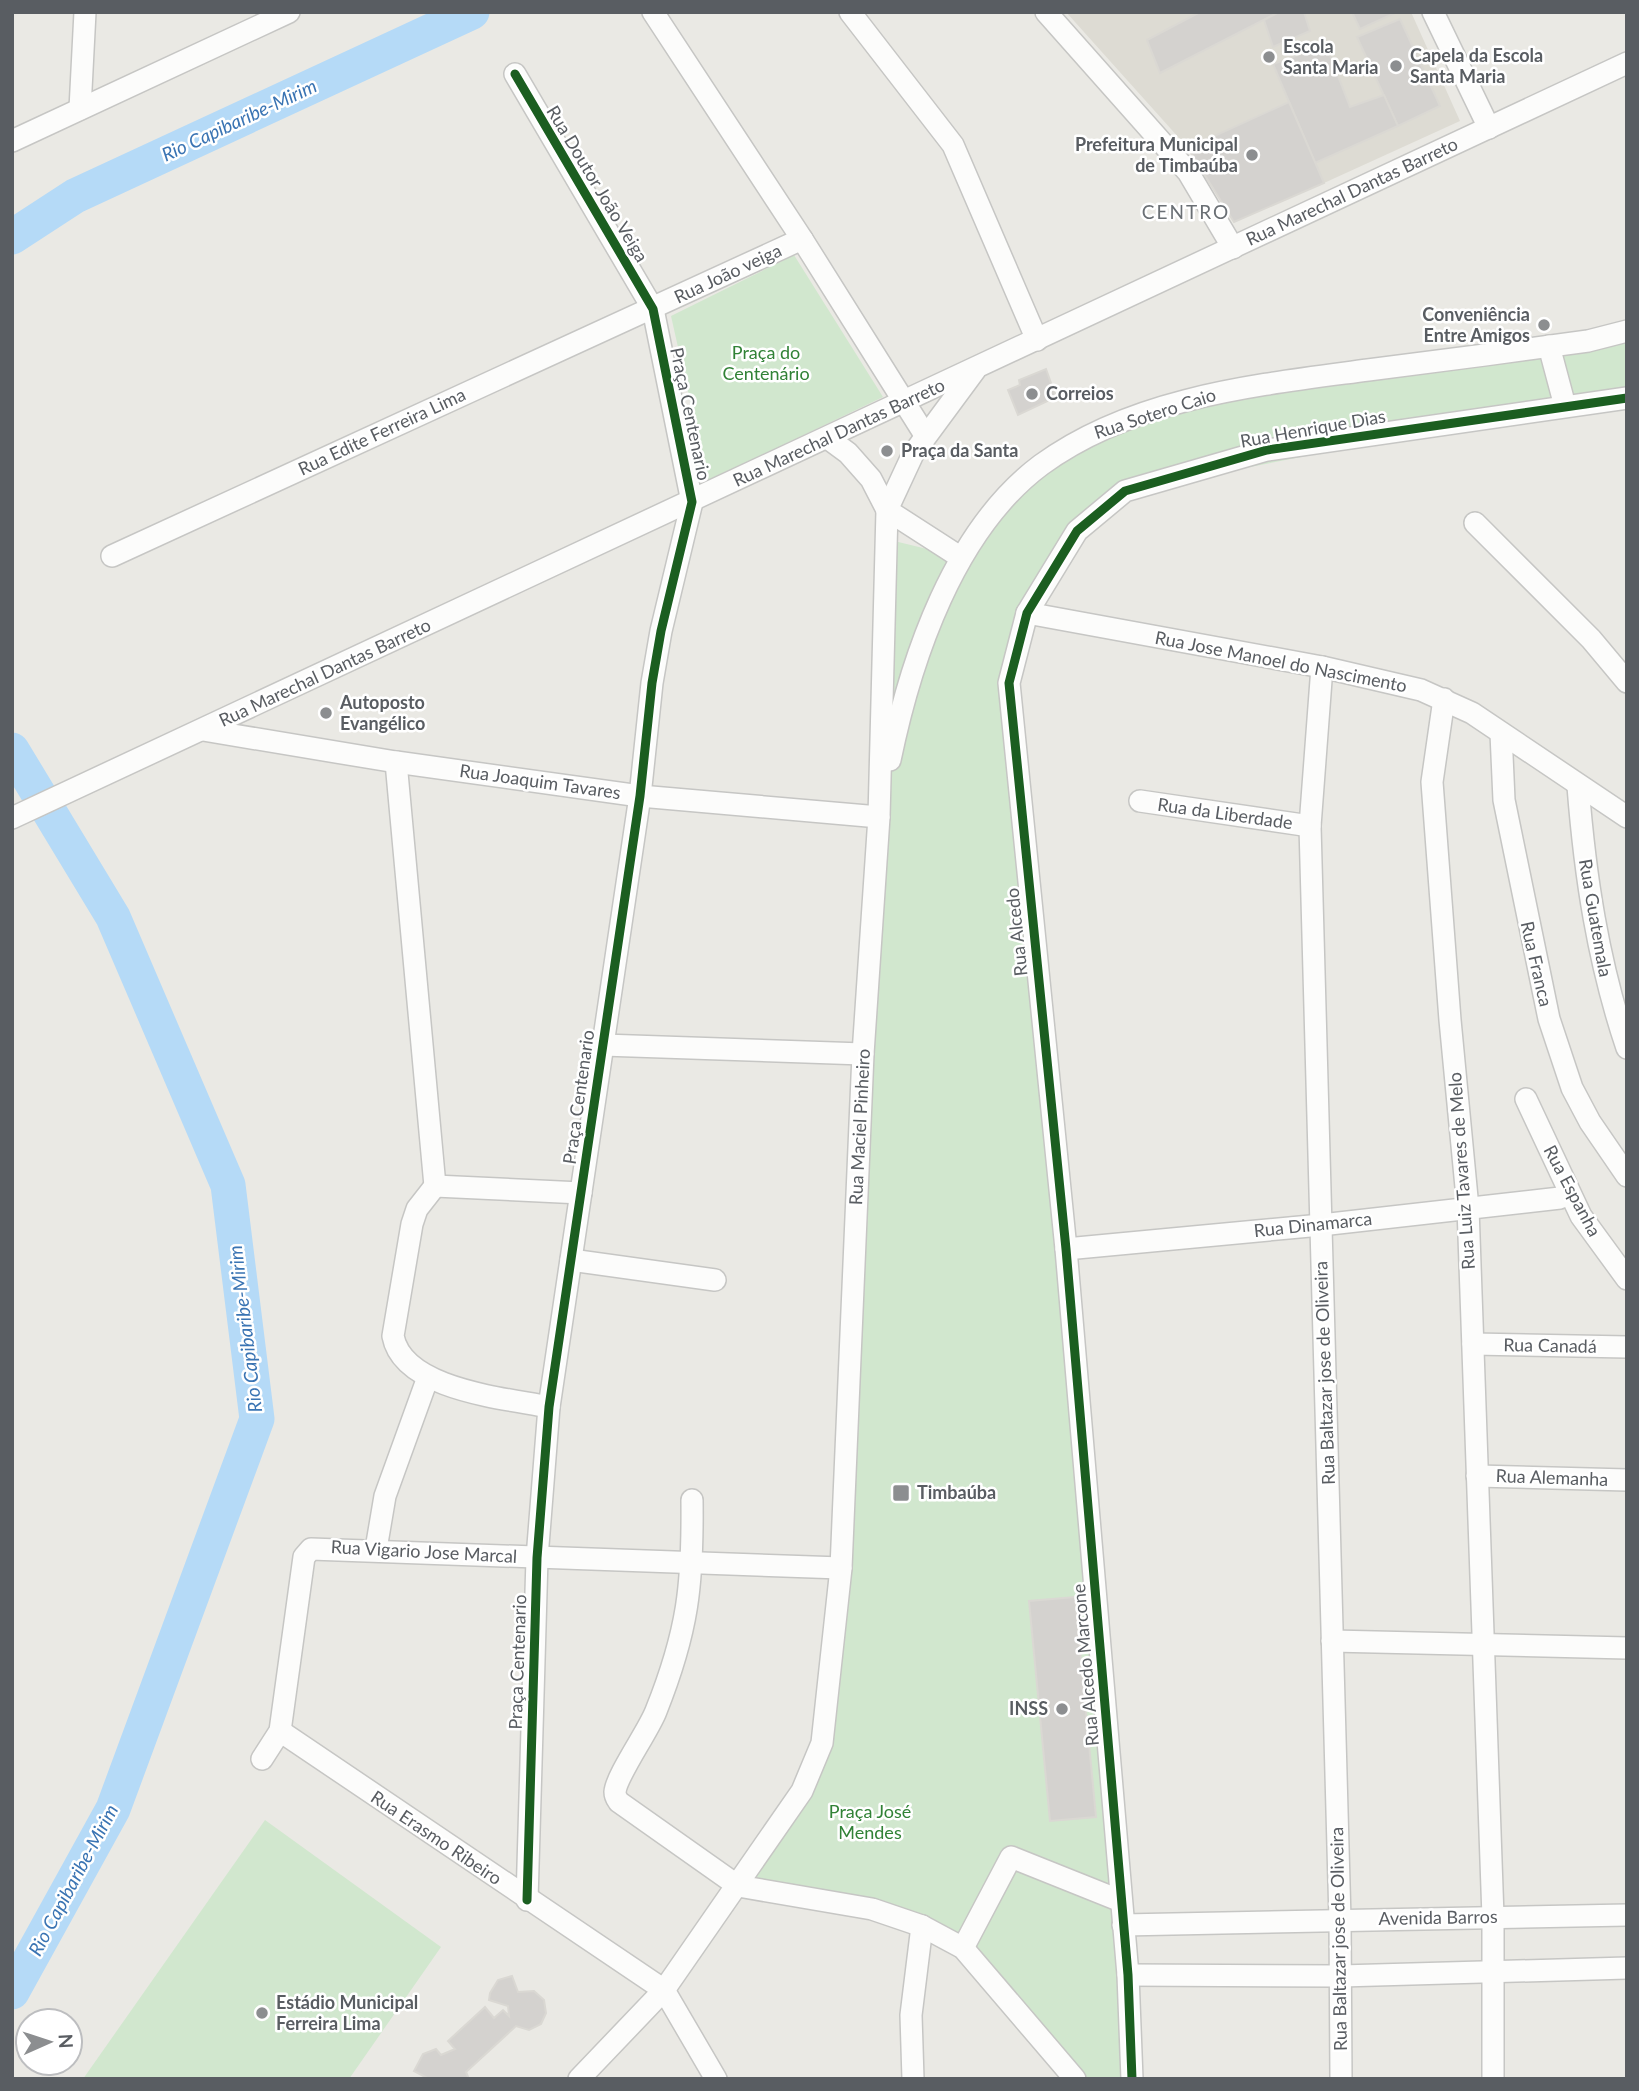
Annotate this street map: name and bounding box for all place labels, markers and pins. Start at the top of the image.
place label: Escola Santa Maria [1283,35,1378,78]
place label: Capela da Escola Santa Maria [1410,44,1543,87]
marker: Escola Santa Maria [1261,49,1277,65]
marker: Capela da Escola Santa Maria [1388,58,1404,74]
place label: Prefeitura Municipal de Timbaúba [1075,133,1238,176]
marker: Prefeitura Municipal de Timbaúba [1244,147,1260,163]
place label: Conveniência Entre Amigos [1422,303,1530,346]
marker: Conveniência Entre Amigos [1536,317,1552,333]
place label: Correios [1046,382,1114,404]
marker: Correios [1024,386,1040,402]
place label: Praça da Santa [901,439,1018,461]
marker: Praça da Santa [879,443,895,459]
place label: Autoposto Evangélico [339,691,425,734]
marker: Autoposto Evangélico [318,705,334,721]
place label: Timbaúba [917,1481,996,1503]
marker: Timbaúba [891,1483,911,1503]
place label: INSS [1009,1697,1048,1719]
marker: INSS [1054,1701,1070,1717]
place label: Estádio Municipal Ferreira Lima [276,1991,418,2034]
marker: Estádio Municipal Ferreira Lima [254,2005,270,2021]

